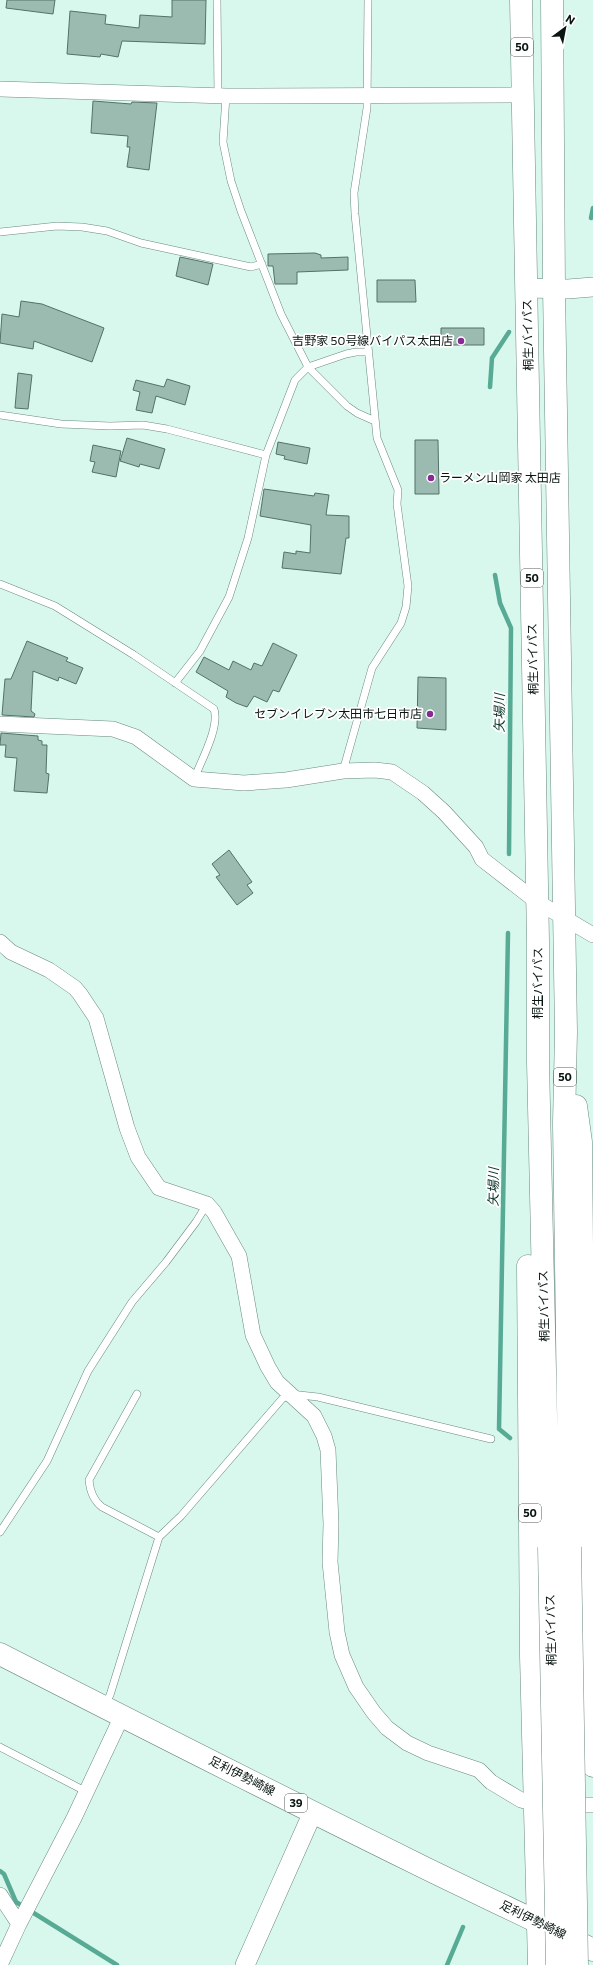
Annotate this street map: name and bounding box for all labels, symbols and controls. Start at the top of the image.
north arrow [545,8,585,48]
text: N [564,11,578,27]
road number: 50 [511,38,533,56]
street label: 桐生バイパス [519,299,535,371]
place label: 吉野家 50号線バイパス太田店 [292,333,453,347]
marker: 吉野家 50号線バイパス太田店 [456,336,466,346]
place label: ラーメン山岡家 太田店 [439,470,561,484]
marker: ラーメン山岡家 太田店 [426,473,436,483]
road number: 50 [521,569,543,587]
street label: 桐生バイパス [524,623,540,695]
water label: 矢場川 [491,691,507,733]
place label: セブンイレブン太田市七日市店 [254,706,422,720]
marker: セブンイレブン太田市七日市店 [425,709,435,719]
street label: 桐生バイパス [530,947,544,1019]
road number: 50 [554,1068,576,1086]
water label: 矢場川 [485,1165,501,1207]
street label: 桐生バイパス [535,1270,551,1342]
road number: 50 [519,1504,541,1522]
street label: 桐生バイパス [542,1594,558,1666]
street label: 足利伊勢崎線 [207,1753,278,1798]
road number: 39 [285,1794,307,1812]
street label: 足利伊勢崎線 [498,1897,569,1941]

